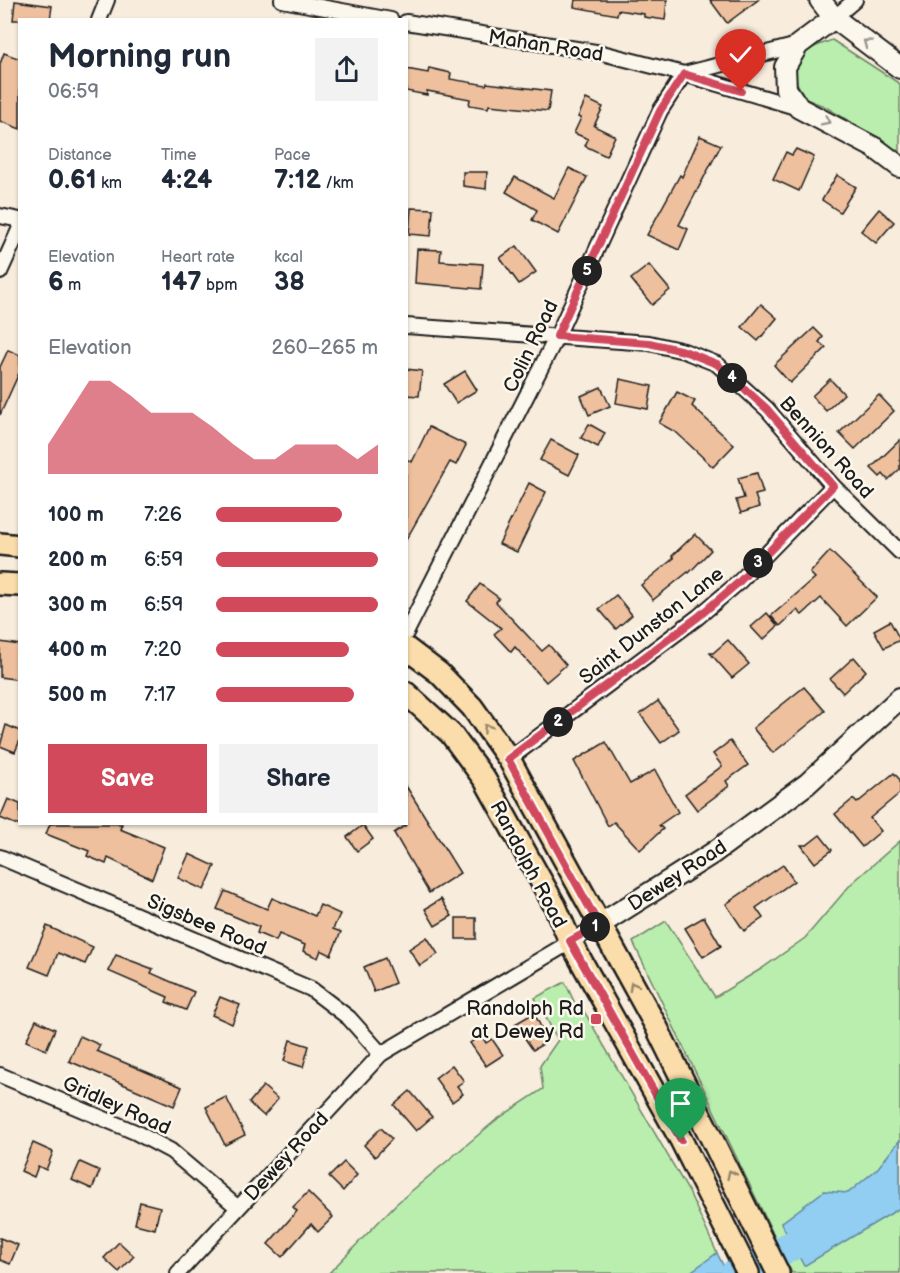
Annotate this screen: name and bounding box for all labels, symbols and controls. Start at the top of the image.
street label: Mahan Road [487,25,605,67]
pin [715,29,766,91]
text: Morning run [48,37,231,77]
button: share [315,38,378,101]
icon: check [724,38,757,71]
one-way arrow [863,39,874,50]
text: 06:59 [48,80,99,104]
one-way arrow [819,114,830,125]
text: Distance [48,146,112,165]
text: Time [161,146,196,165]
text: Pace [274,146,310,165]
text: 0.61 [48,165,97,196]
text: 4:24 [161,165,212,196]
text: 7:12 [274,165,321,196]
text: km [97,174,122,193]
text: /km [321,174,354,193]
text: Elevation [48,248,115,267]
text: Heart rate [161,248,235,267]
text: kcal [274,248,303,267]
pin: 5 [572,256,602,286]
text: 5 [582,261,592,280]
text: 6 [48,267,64,298]
text: 147 [161,267,202,298]
text: 38 [274,267,305,298]
text: m [64,276,81,295]
text: bpm [202,276,237,295]
street label: Colin Road [498,296,564,397]
text: Elevation [48,336,131,360]
text: 260–265 m [272,336,378,360]
pin: 4 [717,363,747,393]
text: 4 [727,368,737,387]
street label: Bennion Road [774,392,878,504]
text: 100 m [48,503,104,527]
text: 7:26 [144,503,182,527]
text: 200 m [48,548,107,572]
text: 6:59 [144,548,183,572]
pin: 3 [743,548,773,578]
text: 3 [753,553,763,572]
street label: Saint Dunston Lane [575,562,729,690]
text: 300 m [48,593,107,617]
text: 6:59 [144,593,183,617]
text: 400 m [48,638,107,662]
text: 7:20 [144,638,181,662]
text: 500 m [48,683,107,707]
text: 7:17 [144,683,175,707]
pin: 2 [543,707,573,737]
text: 2 [553,712,563,731]
one-way arrow [483,724,494,735]
button: Save [48,744,207,813]
button: Share [219,744,378,813]
street label: Randolph Road [485,797,572,932]
street label: Dewey Road [624,835,731,917]
street label: Sigsbee Road [143,889,270,961]
pin: 1 [580,912,610,942]
text: 1 [592,917,598,936]
one-way arrow [629,982,640,992]
place label: Randolph Rd at Dewey Rd [466,997,584,1044]
marker: Randolph Rd at Dewey Rd [589,1012,603,1026]
street label: Gridley Road [59,1071,174,1140]
pin [655,1078,706,1140]
icon: arrive [664,1087,697,1120]
street label: Dewey Road [240,1107,334,1206]
one-way arrow [726,1169,738,1180]

